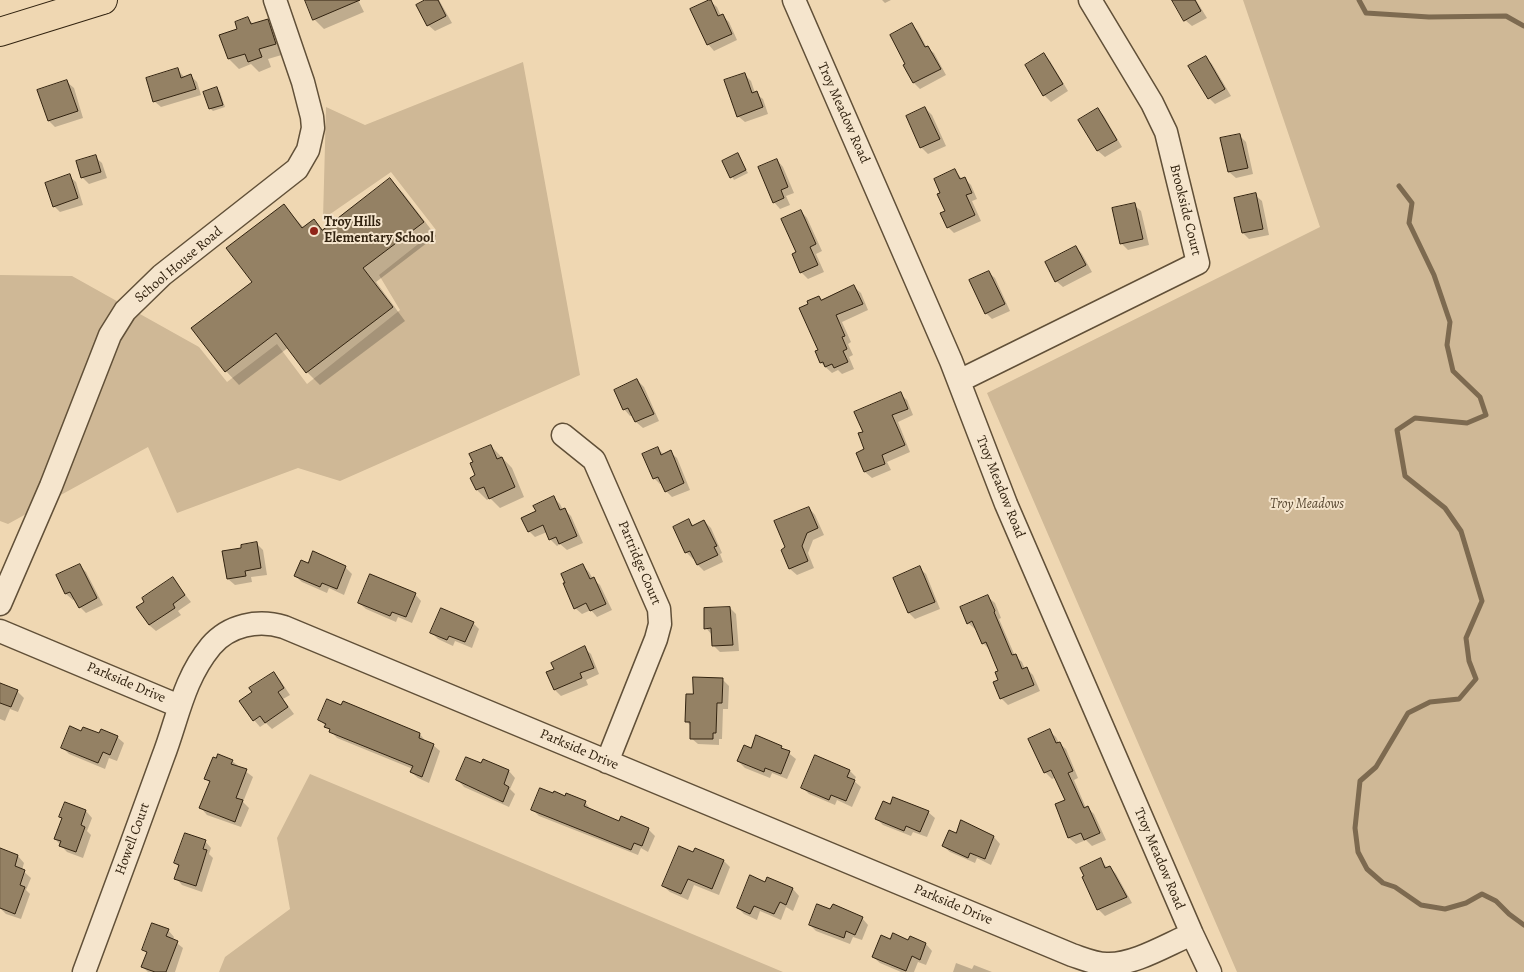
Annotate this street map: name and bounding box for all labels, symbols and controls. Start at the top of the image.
street label: Troy Meadow Road [813,60,873,166]
street label: Brookside Court [1166,163,1204,257]
place label: Troy Hills Elementary School [324,215,434,248]
street label: School House Road [132,223,226,307]
marker: Troy Hills Elementary School [308,225,320,237]
street label: Troy Meadow Road [972,433,1028,541]
park label: Troy Meadows [1270,497,1344,513]
street label: Partridge Court [614,518,664,608]
street label: Parkside Drive [84,659,168,707]
street label: Parkside Drive [537,726,621,774]
street label: Howell Court [112,801,154,877]
street label: Troy Meadow Road [1130,806,1188,912]
street label: Parkside Drive [911,881,995,929]

